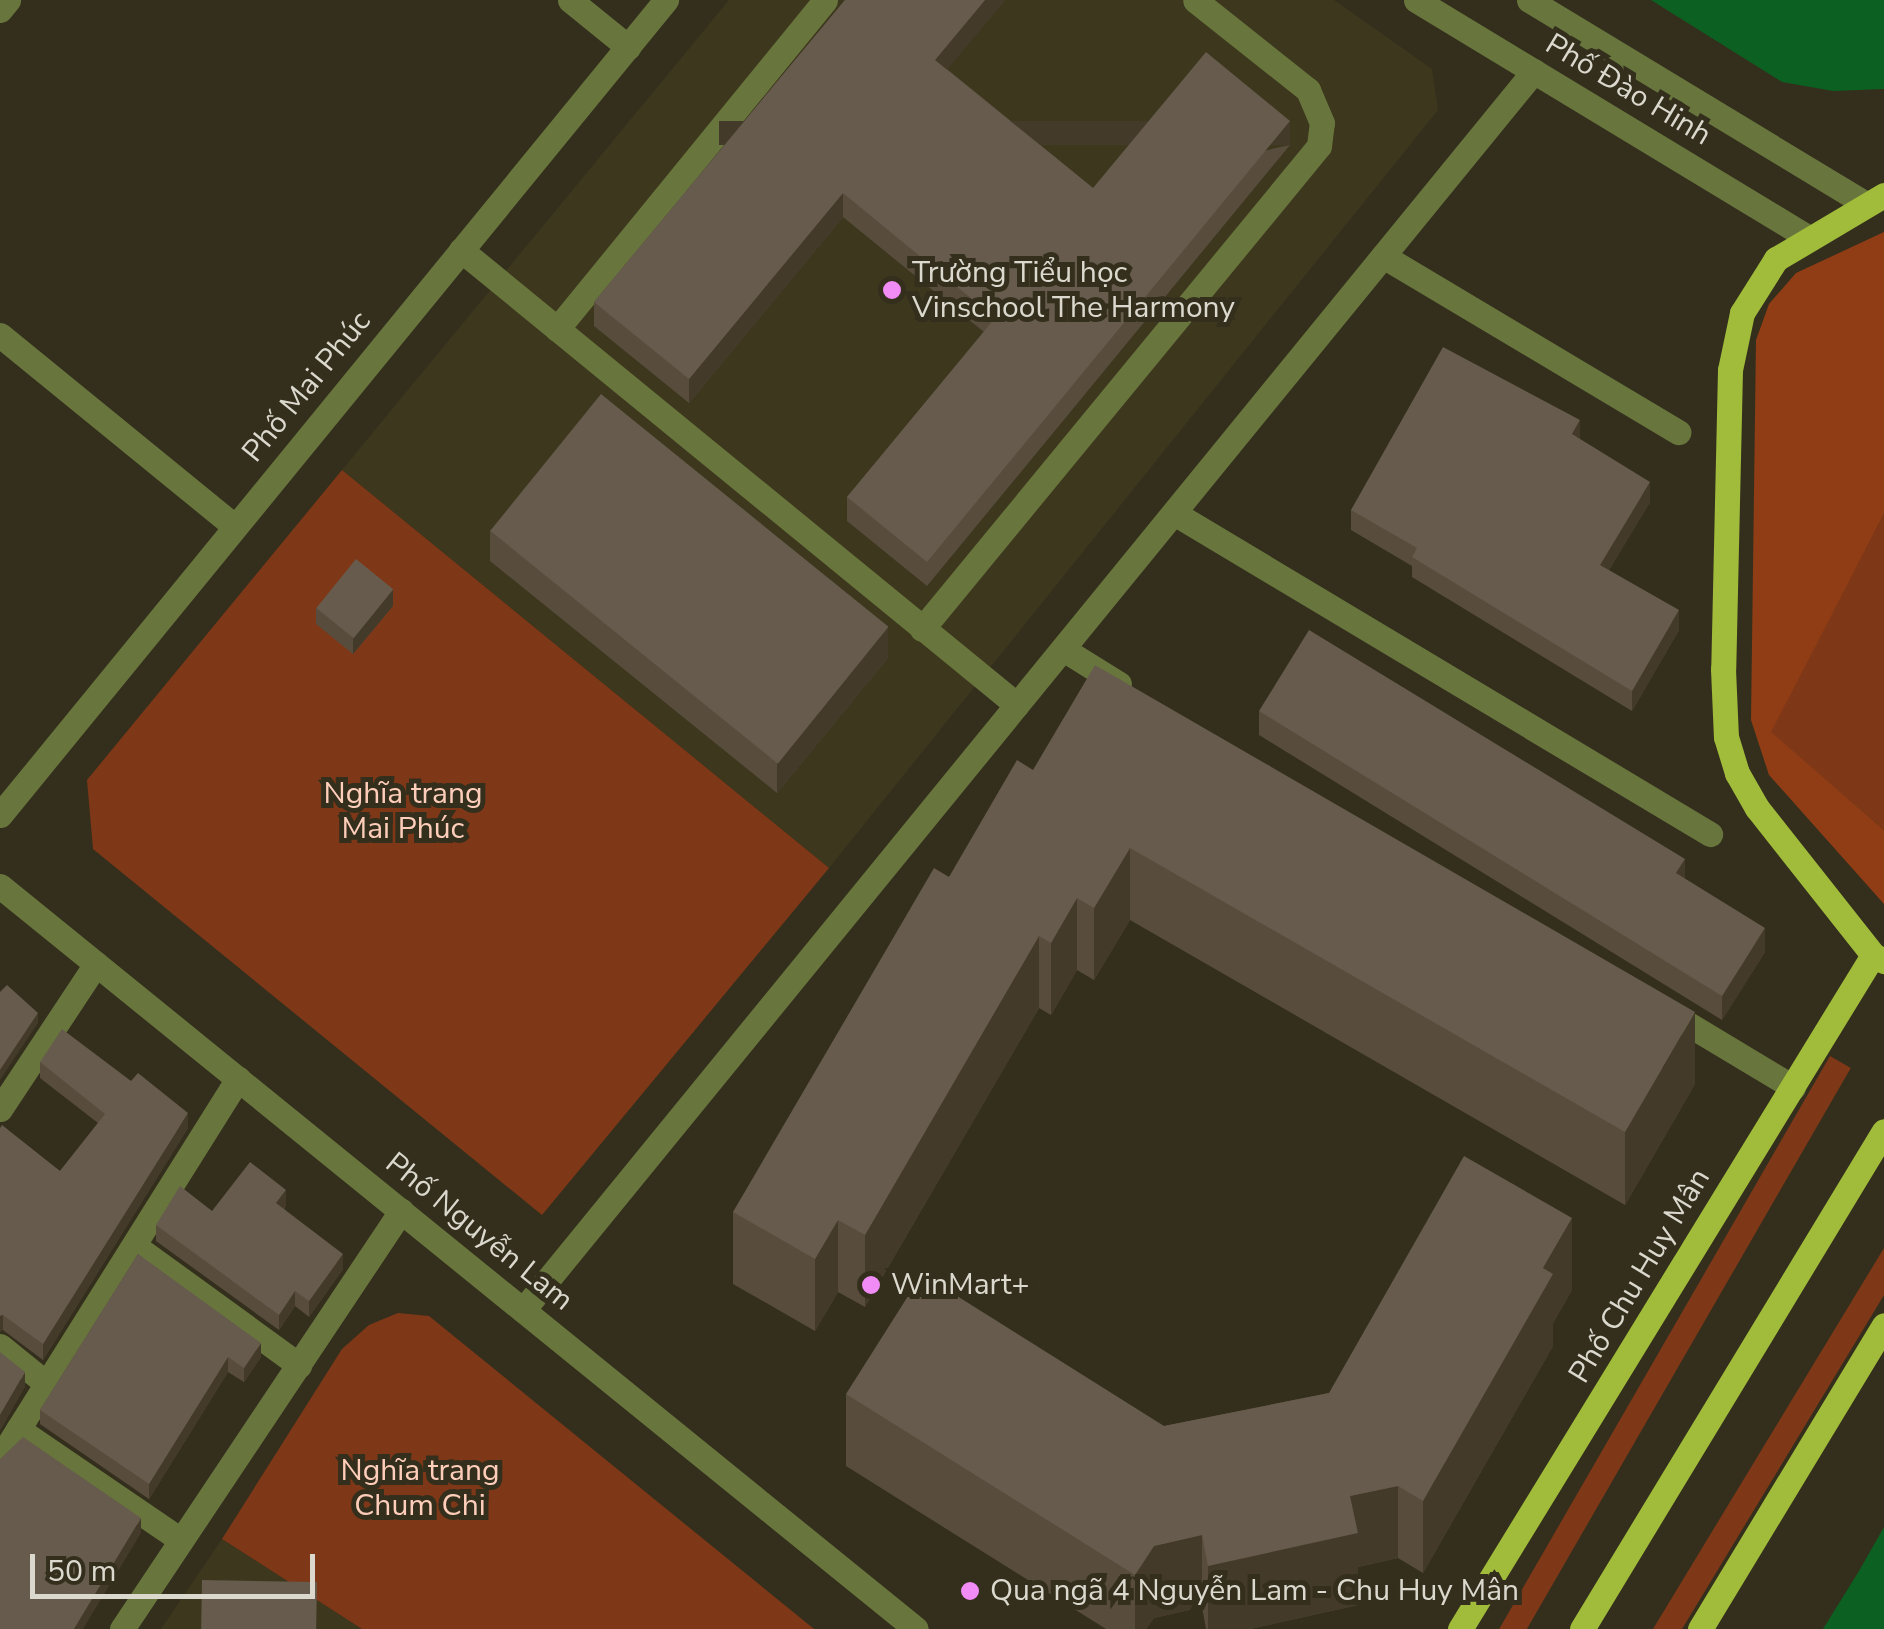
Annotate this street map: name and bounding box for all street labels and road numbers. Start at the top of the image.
street label: Phố Đào Hinh [1539,26,1717,154]
street label: Phố Mai Phúc [235,304,379,470]
street label: Phố Nguyễn Lam [378,1145,580,1319]
street label: Phố Chu Huy Mân [1562,1162,1718,1390]

